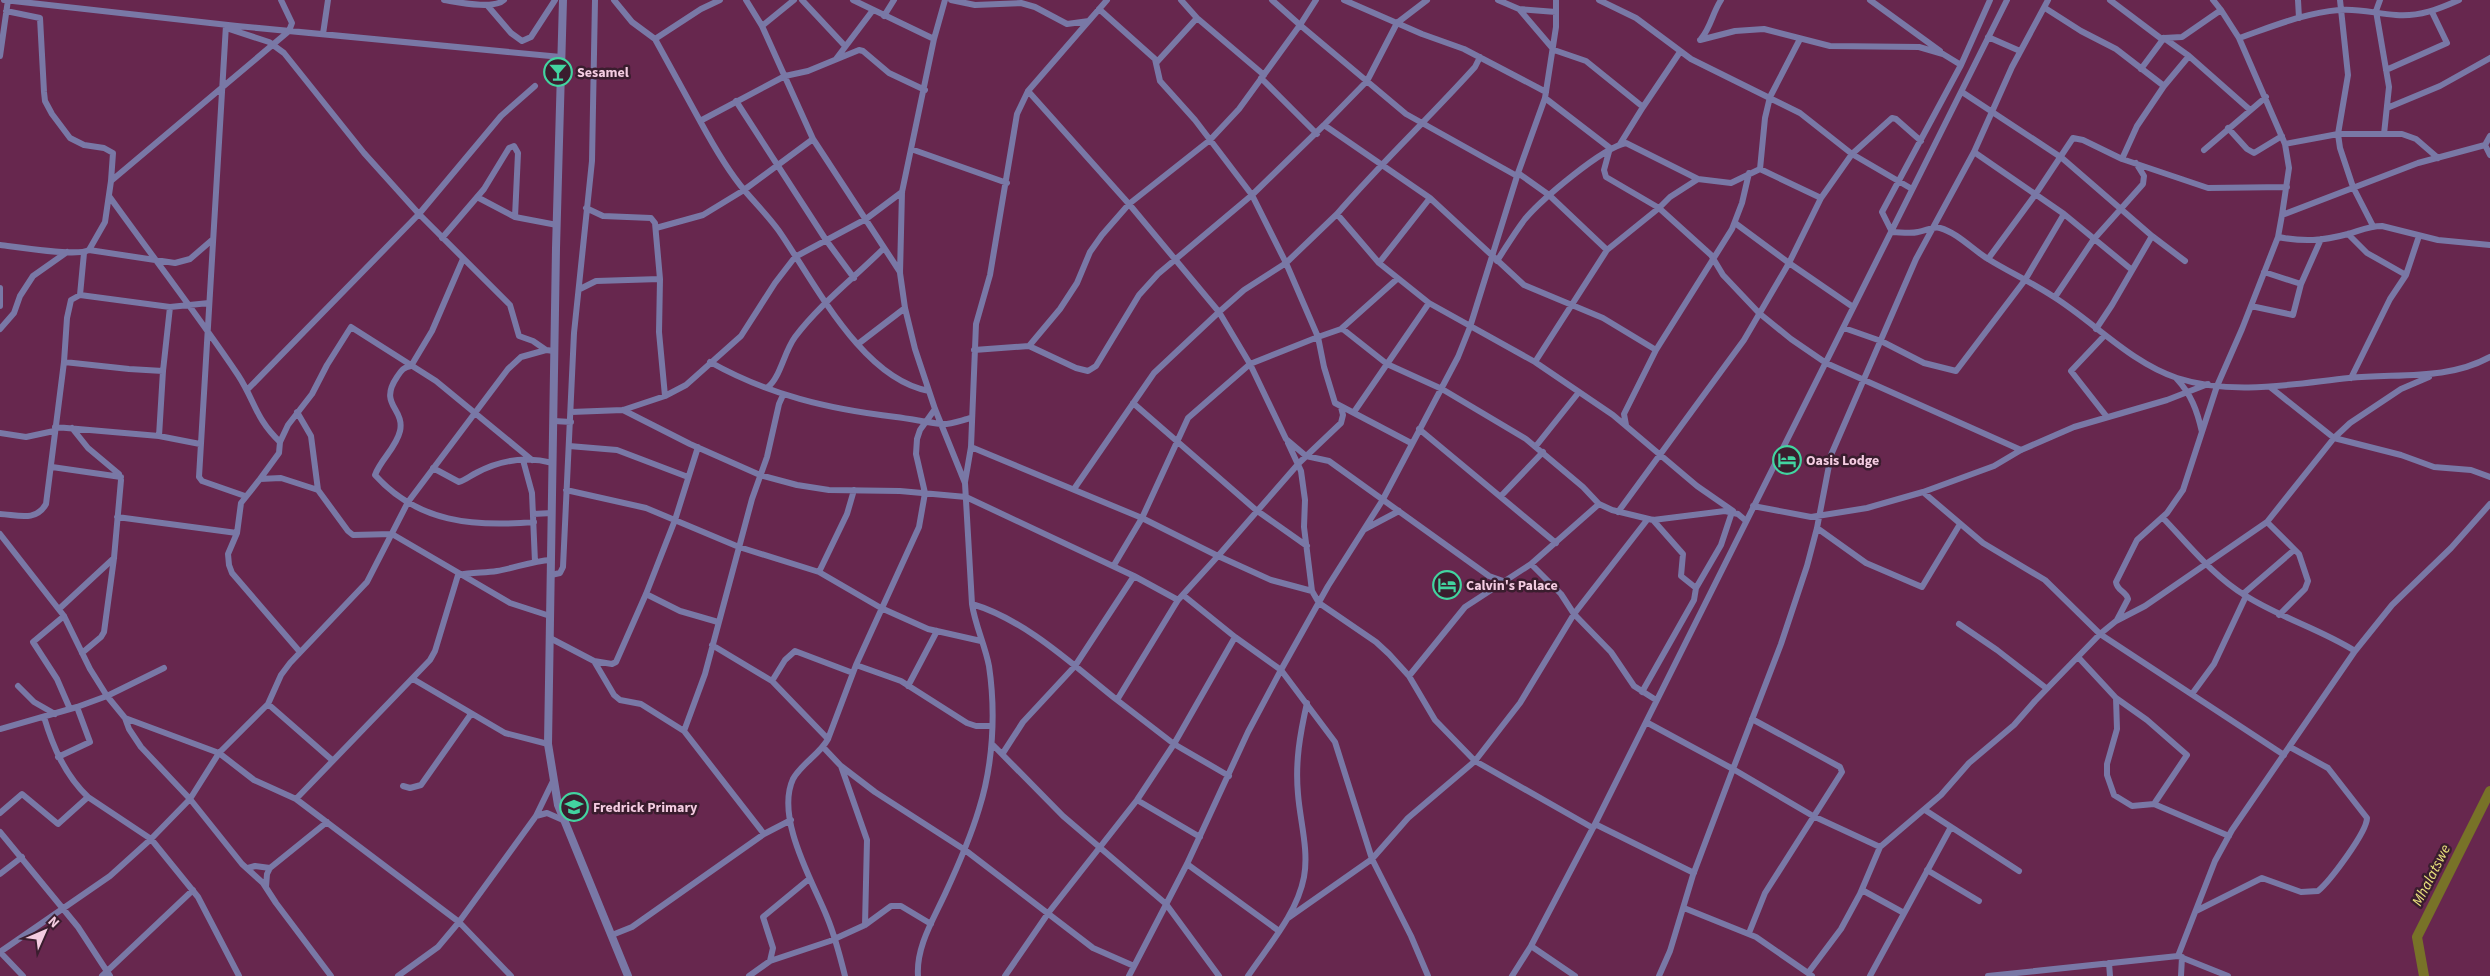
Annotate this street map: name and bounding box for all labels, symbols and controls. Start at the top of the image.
bar icon: Sesamel [543,57,573,87]
place label: Sesamel [577,63,629,83]
hotel icon: Oasis Lodge [1772,445,1802,475]
place label: Oasis Lodge [1806,451,1879,471]
hotel icon: Calvin's Palace [1432,570,1462,600]
place label: Calvin's Palace [1466,576,1558,596]
school or university icon: Fredrick Primary [559,792,589,822]
place label: Fredrick Primary [593,798,698,818]
water label: Mhalatswe [2407,841,2456,910]
north arrow [20,906,70,956]
text: N [43,912,64,933]

